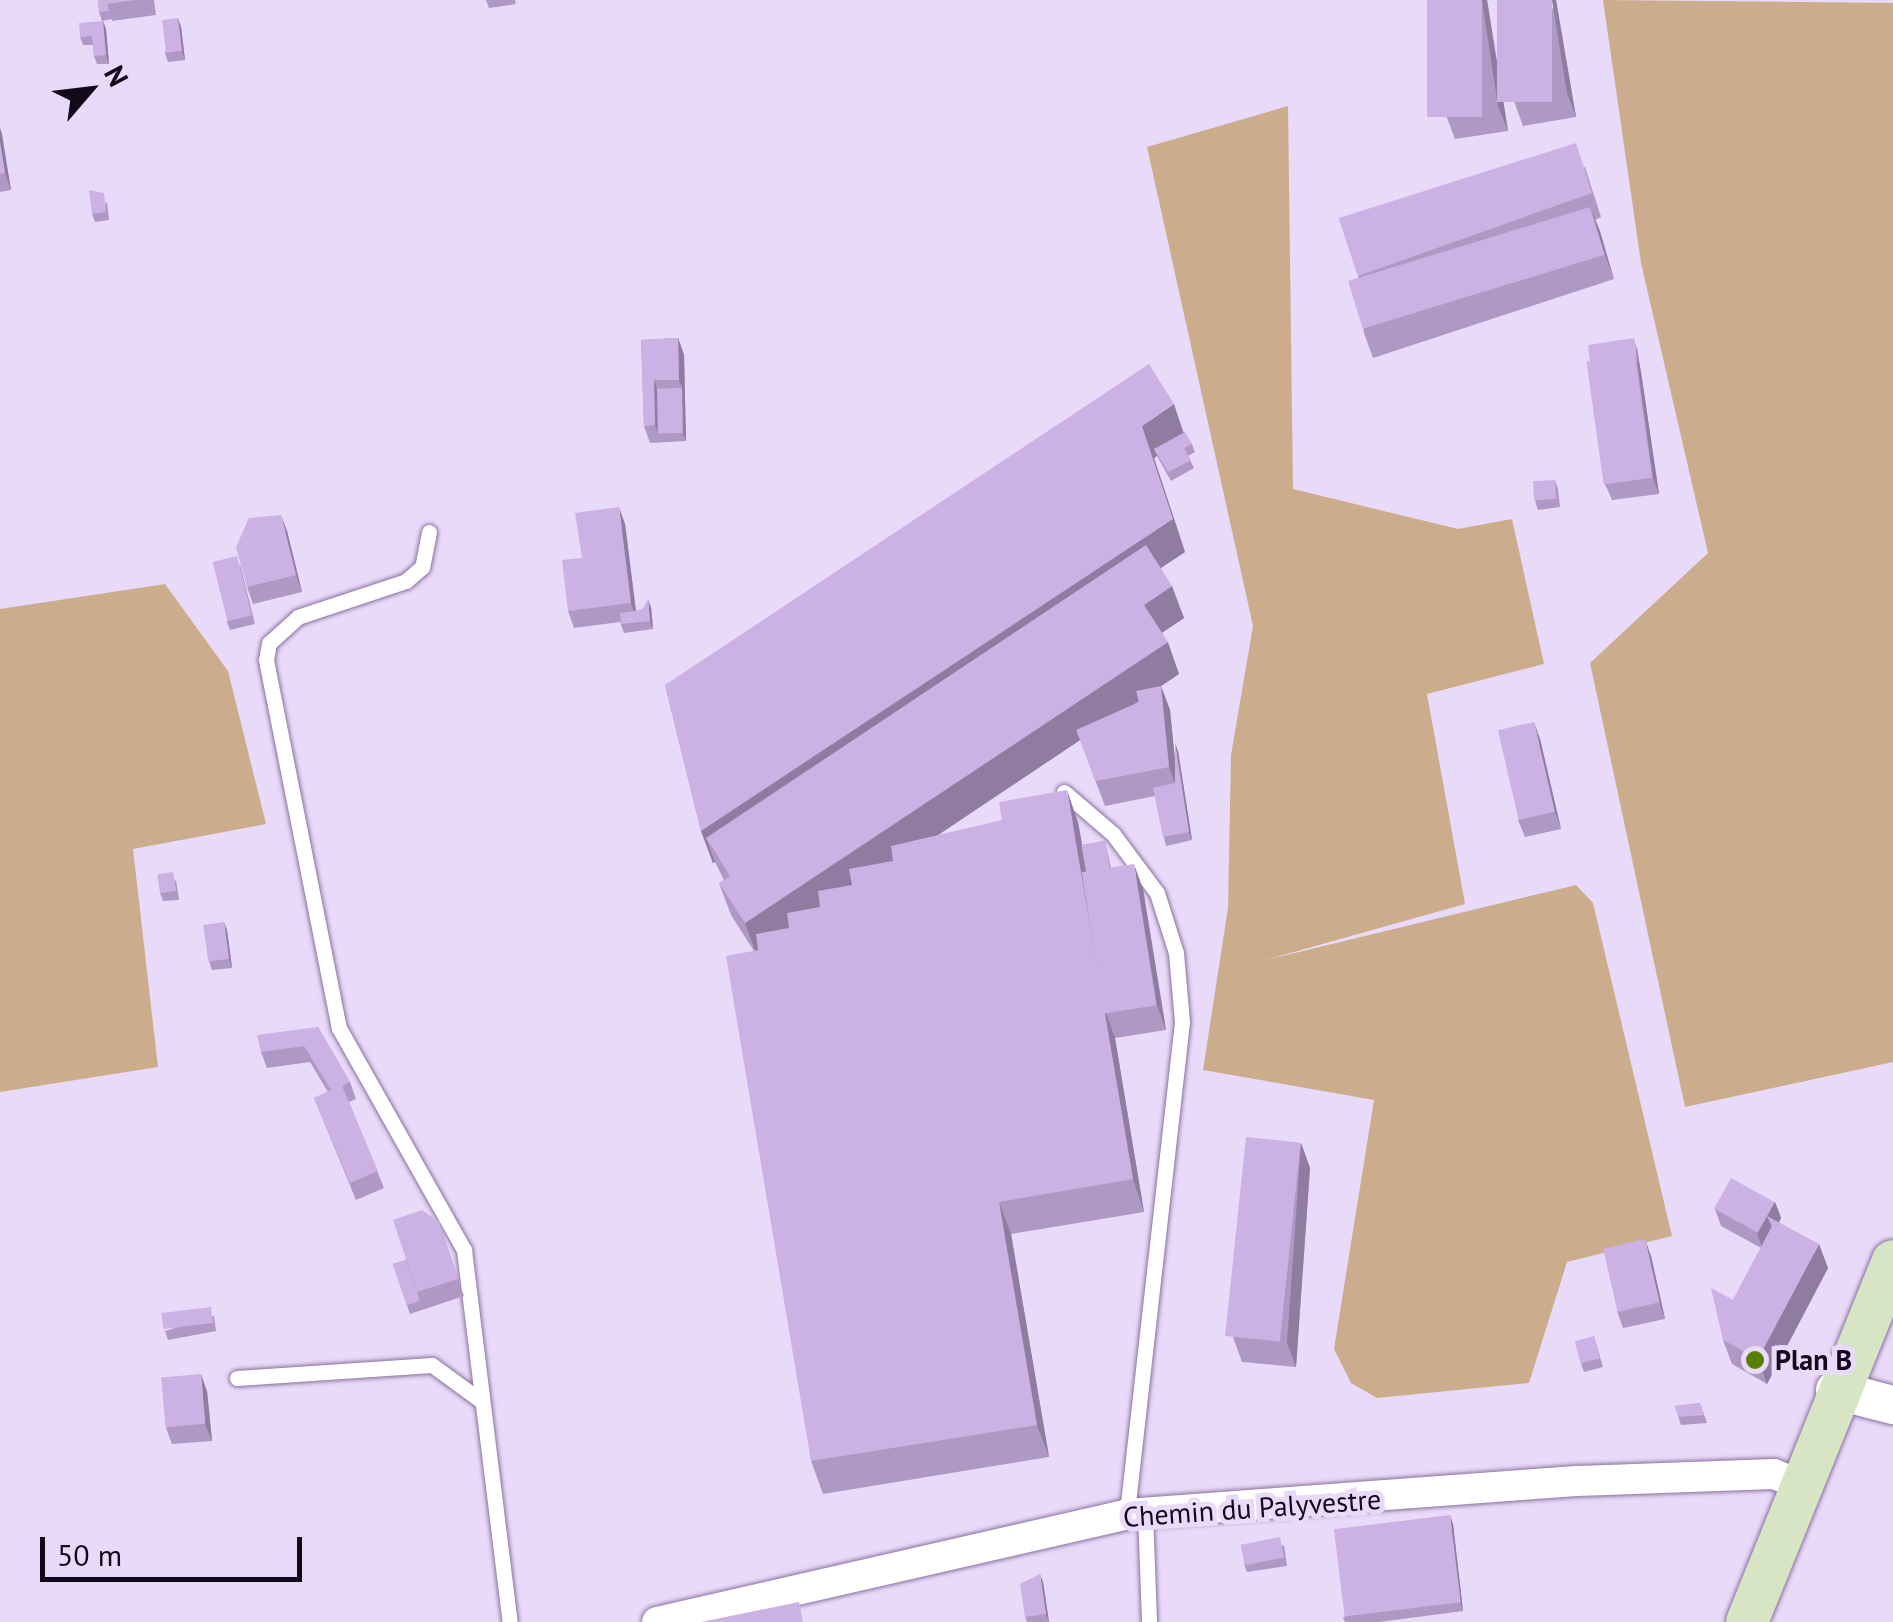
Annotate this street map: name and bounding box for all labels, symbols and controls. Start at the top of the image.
north arrow [40,40,140,140]
text: N [96,59,138,92]
place label: Plan B [1775,1343,1852,1377]
marker: Plan B [1744,1349,1766,1371]
street label: Chemin du Palyvestre [1122,1482,1382,1534]
scale bar [45,1517,308,1579]
text: 50 m [57,1535,122,1574]

